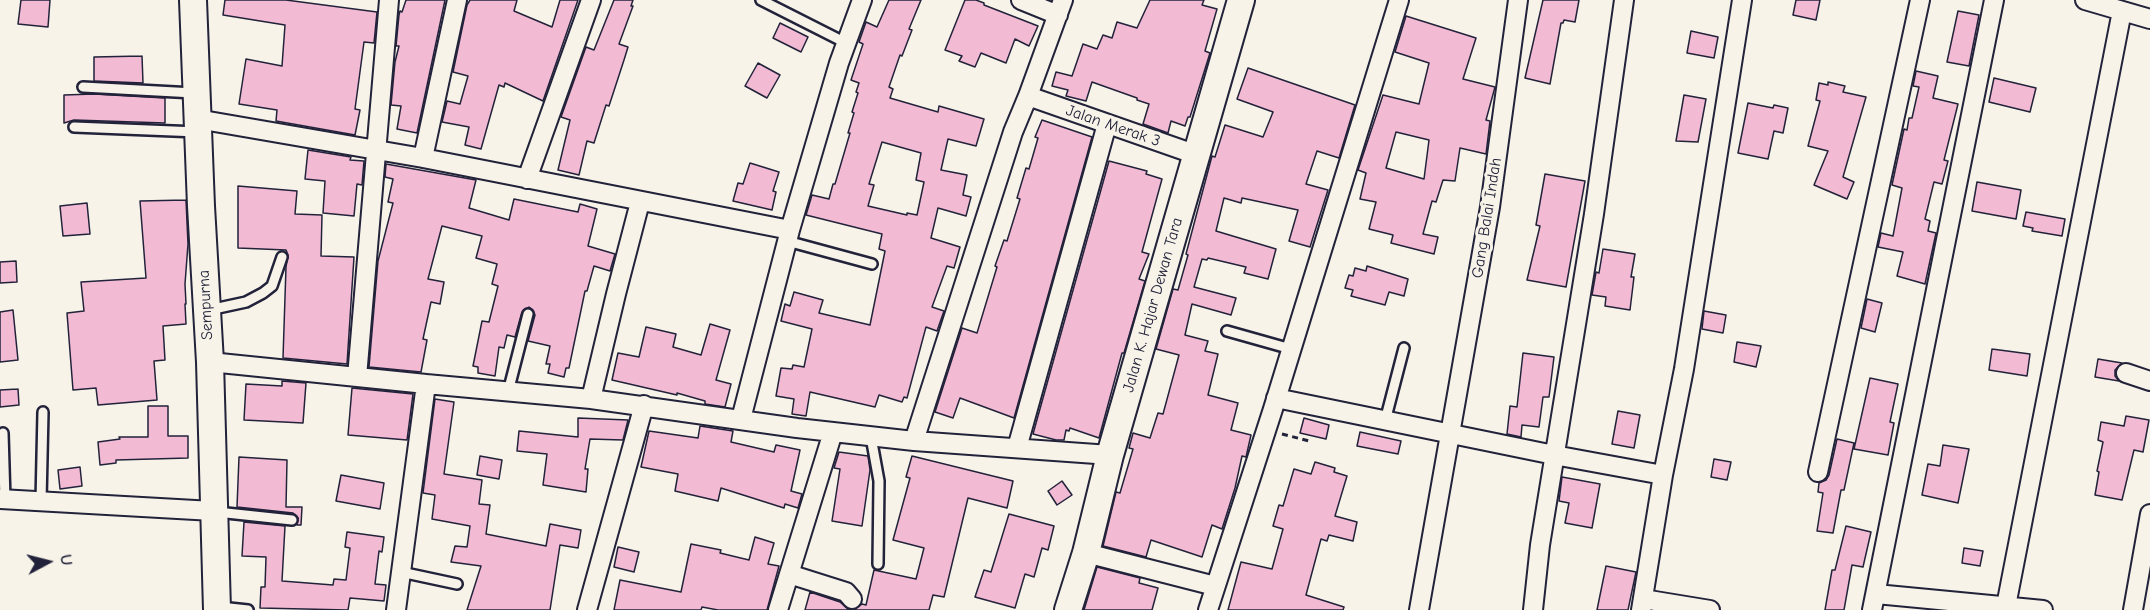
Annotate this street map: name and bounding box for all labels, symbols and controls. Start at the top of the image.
street label: Jalan Merak 3 [1063,101,1163,151]
street label: Gang Balai Indah [1468,156,1506,280]
street label: Jalan K. Hajar Dewan Tara [1119,215,1187,395]
street label: Sempurna [195,269,217,341]
north arrow [18,532,78,592]
text: U [56,553,75,566]

